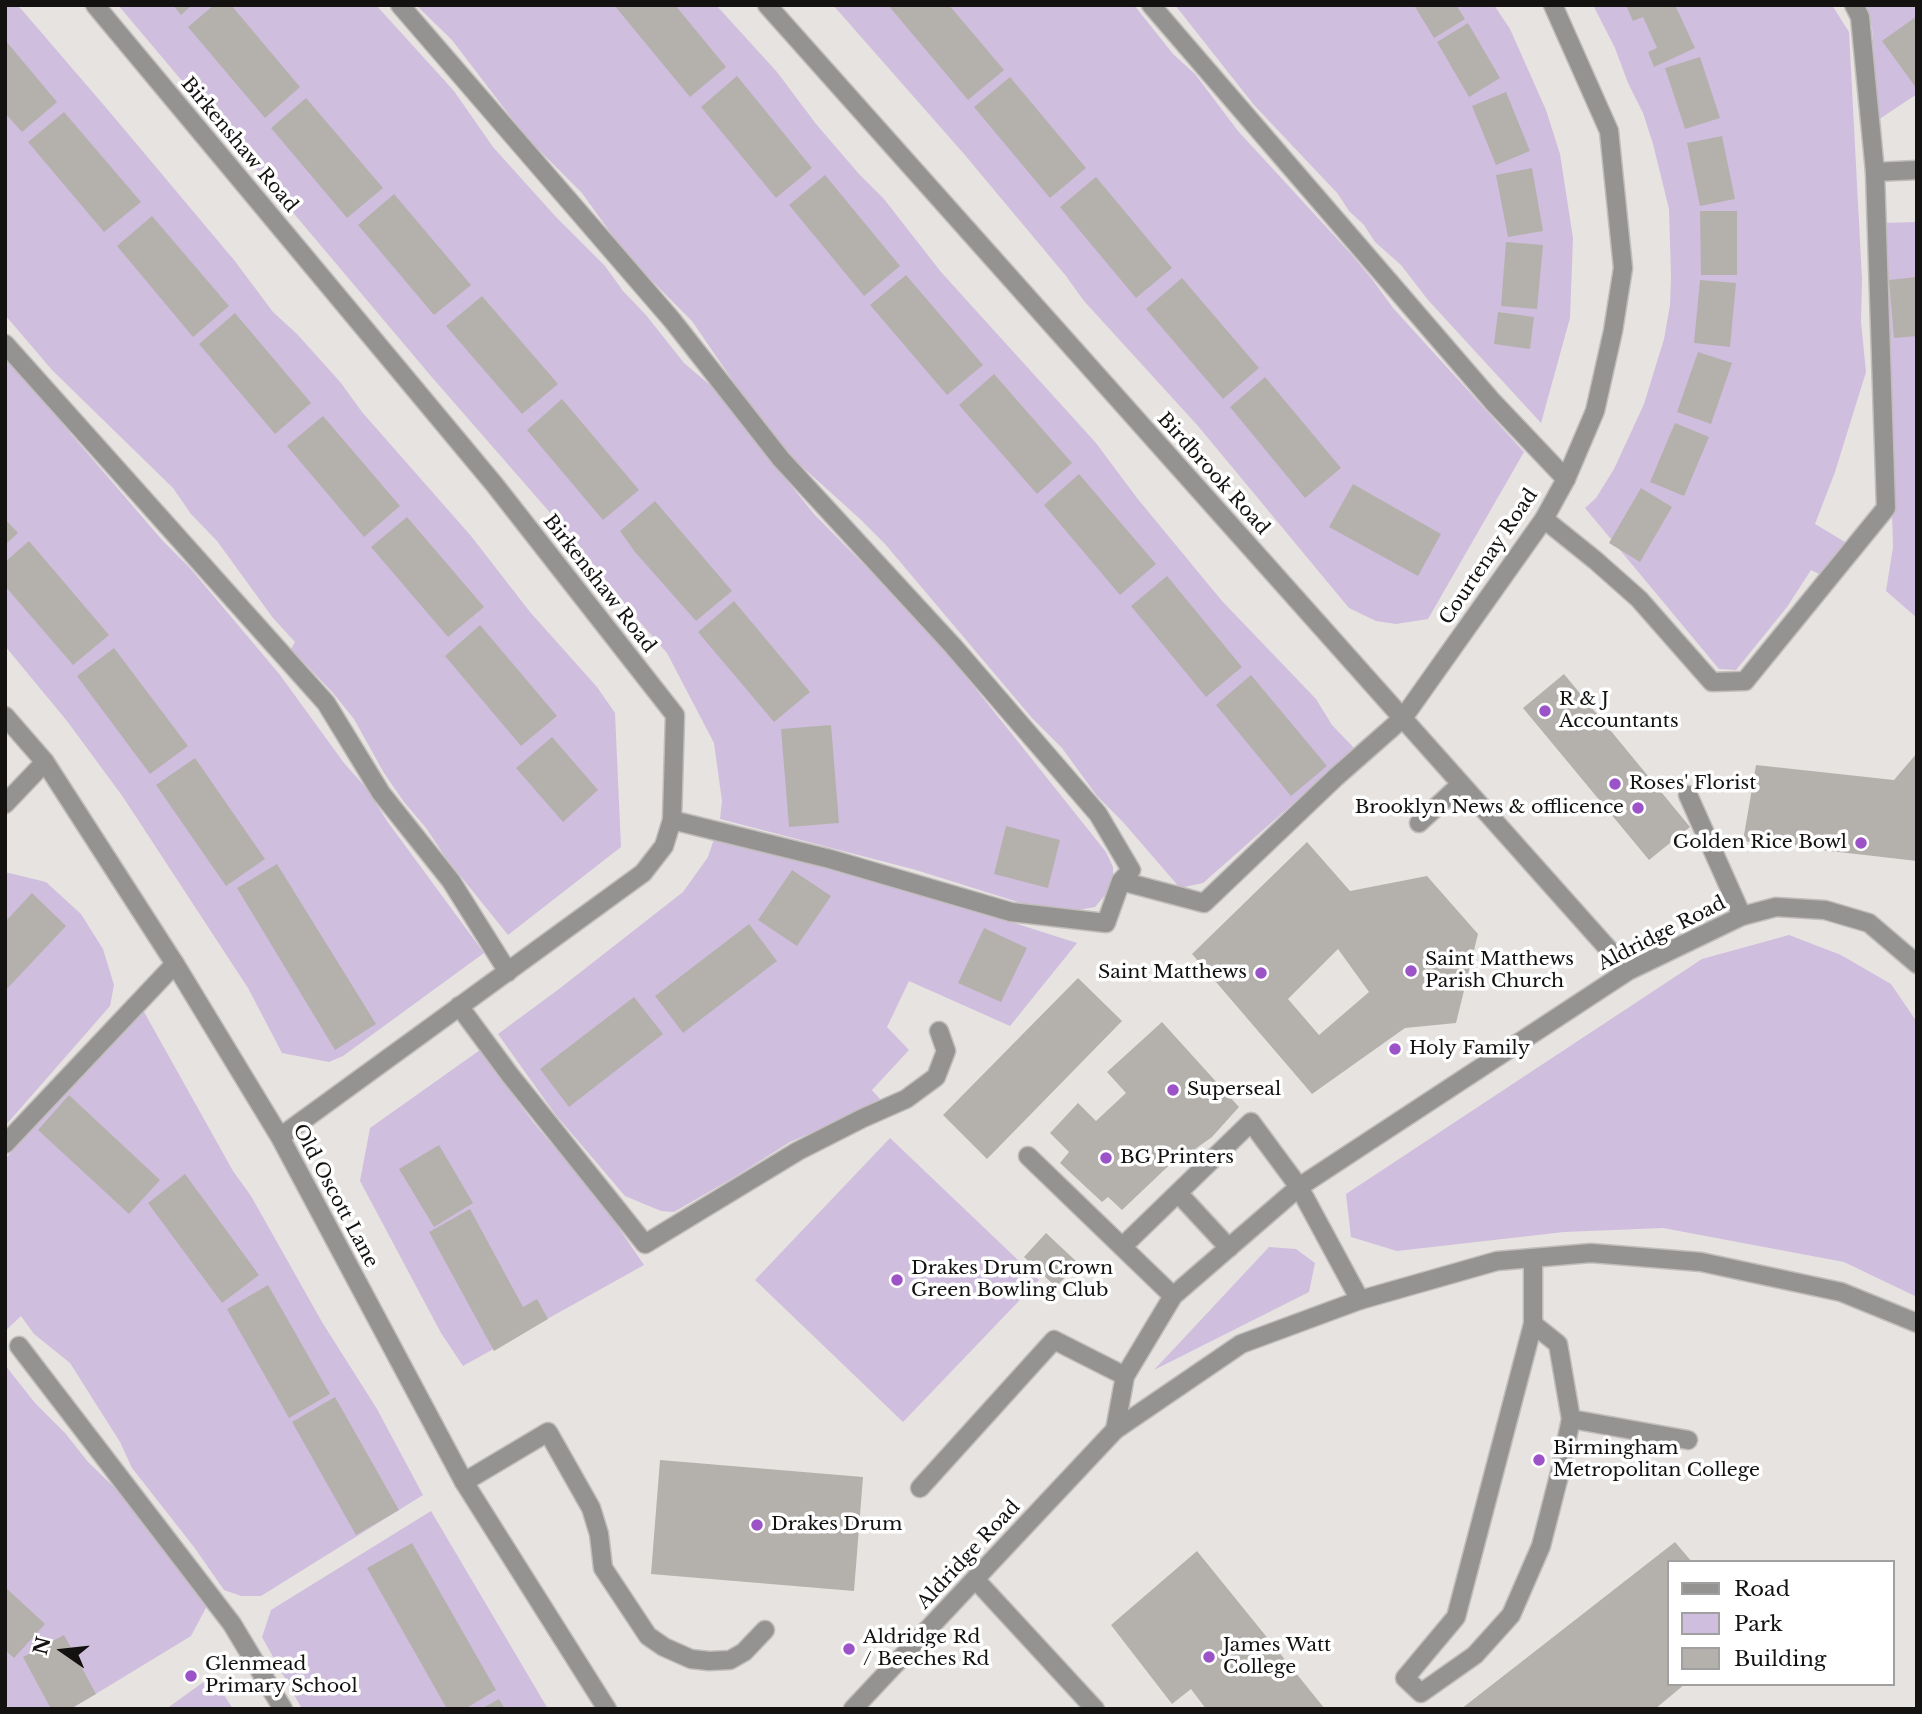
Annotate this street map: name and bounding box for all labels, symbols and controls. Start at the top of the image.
street label: Birkenshaw Road [176,73,302,217]
street label: Birdbrook Road [1152,408,1274,540]
street label: Courtenay Road [1435,485,1543,629]
street label: Birkenshaw Road [538,510,660,658]
place label: R & J Accountants [1559,689,1679,733]
marker: R & J Accountants [1537,703,1553,719]
place label: Roses' Florist [1629,773,1756,795]
marker: Roses' Florist [1607,776,1623,792]
place label: Brooklyn News & offlicence [1355,797,1624,819]
marker: Brooklyn News & offlicence [1630,800,1646,816]
place label: Golden Rice Bowl [1673,832,1847,854]
marker: Golden Rice Bowl [1853,835,1869,851]
street label: Aldridge Road [1594,892,1730,976]
place label: Saint Matthews Parish Church [1425,949,1574,993]
place label: Saint Matthews [1098,962,1247,984]
marker: Saint Matthews Parish Church [1403,963,1419,979]
marker: Saint Matthews [1253,965,1269,981]
place label: Holy Family [1409,1038,1530,1060]
marker: Holy Family [1387,1041,1403,1057]
place label: Superseal [1187,1079,1281,1101]
marker: Superseal [1165,1082,1181,1098]
street label: Old Oscott Lane [288,1120,382,1272]
place label: BG Printers [1120,1147,1234,1169]
marker: BG Printers [1098,1150,1114,1166]
place label: Drakes Drum Crown Green Bowling Club [911,1258,1113,1302]
marker: Drakes Drum Crown Green Bowling Club [889,1272,905,1288]
place label: Birmingham Metropolitan College [1553,1438,1760,1482]
marker: Birmingham Metropolitan College [1531,1452,1547,1468]
street label: Aldridge Road [913,1496,1025,1614]
place label: Drakes Drum [771,1514,902,1536]
marker: Drakes Drum [749,1517,765,1533]
legend [1666,1560,1894,1686]
text: Road [1734,1576,1790,1602]
text: Park [1734,1611,1783,1637]
north arrow [28,1616,98,1686]
place label: Aldridge Rd / Beeches Rd [863,1627,989,1671]
text: N [29,1634,55,1657]
place label: James Watt College [1223,1635,1331,1679]
marker: Aldridge Rd / Beeches Rd [841,1641,857,1657]
text: Building [1734,1646,1826,1672]
marker: James Watt College [1201,1649,1217,1665]
place label: Glenmead Primary School [205,1654,358,1698]
marker: Glenmead Primary School [183,1668,199,1684]

